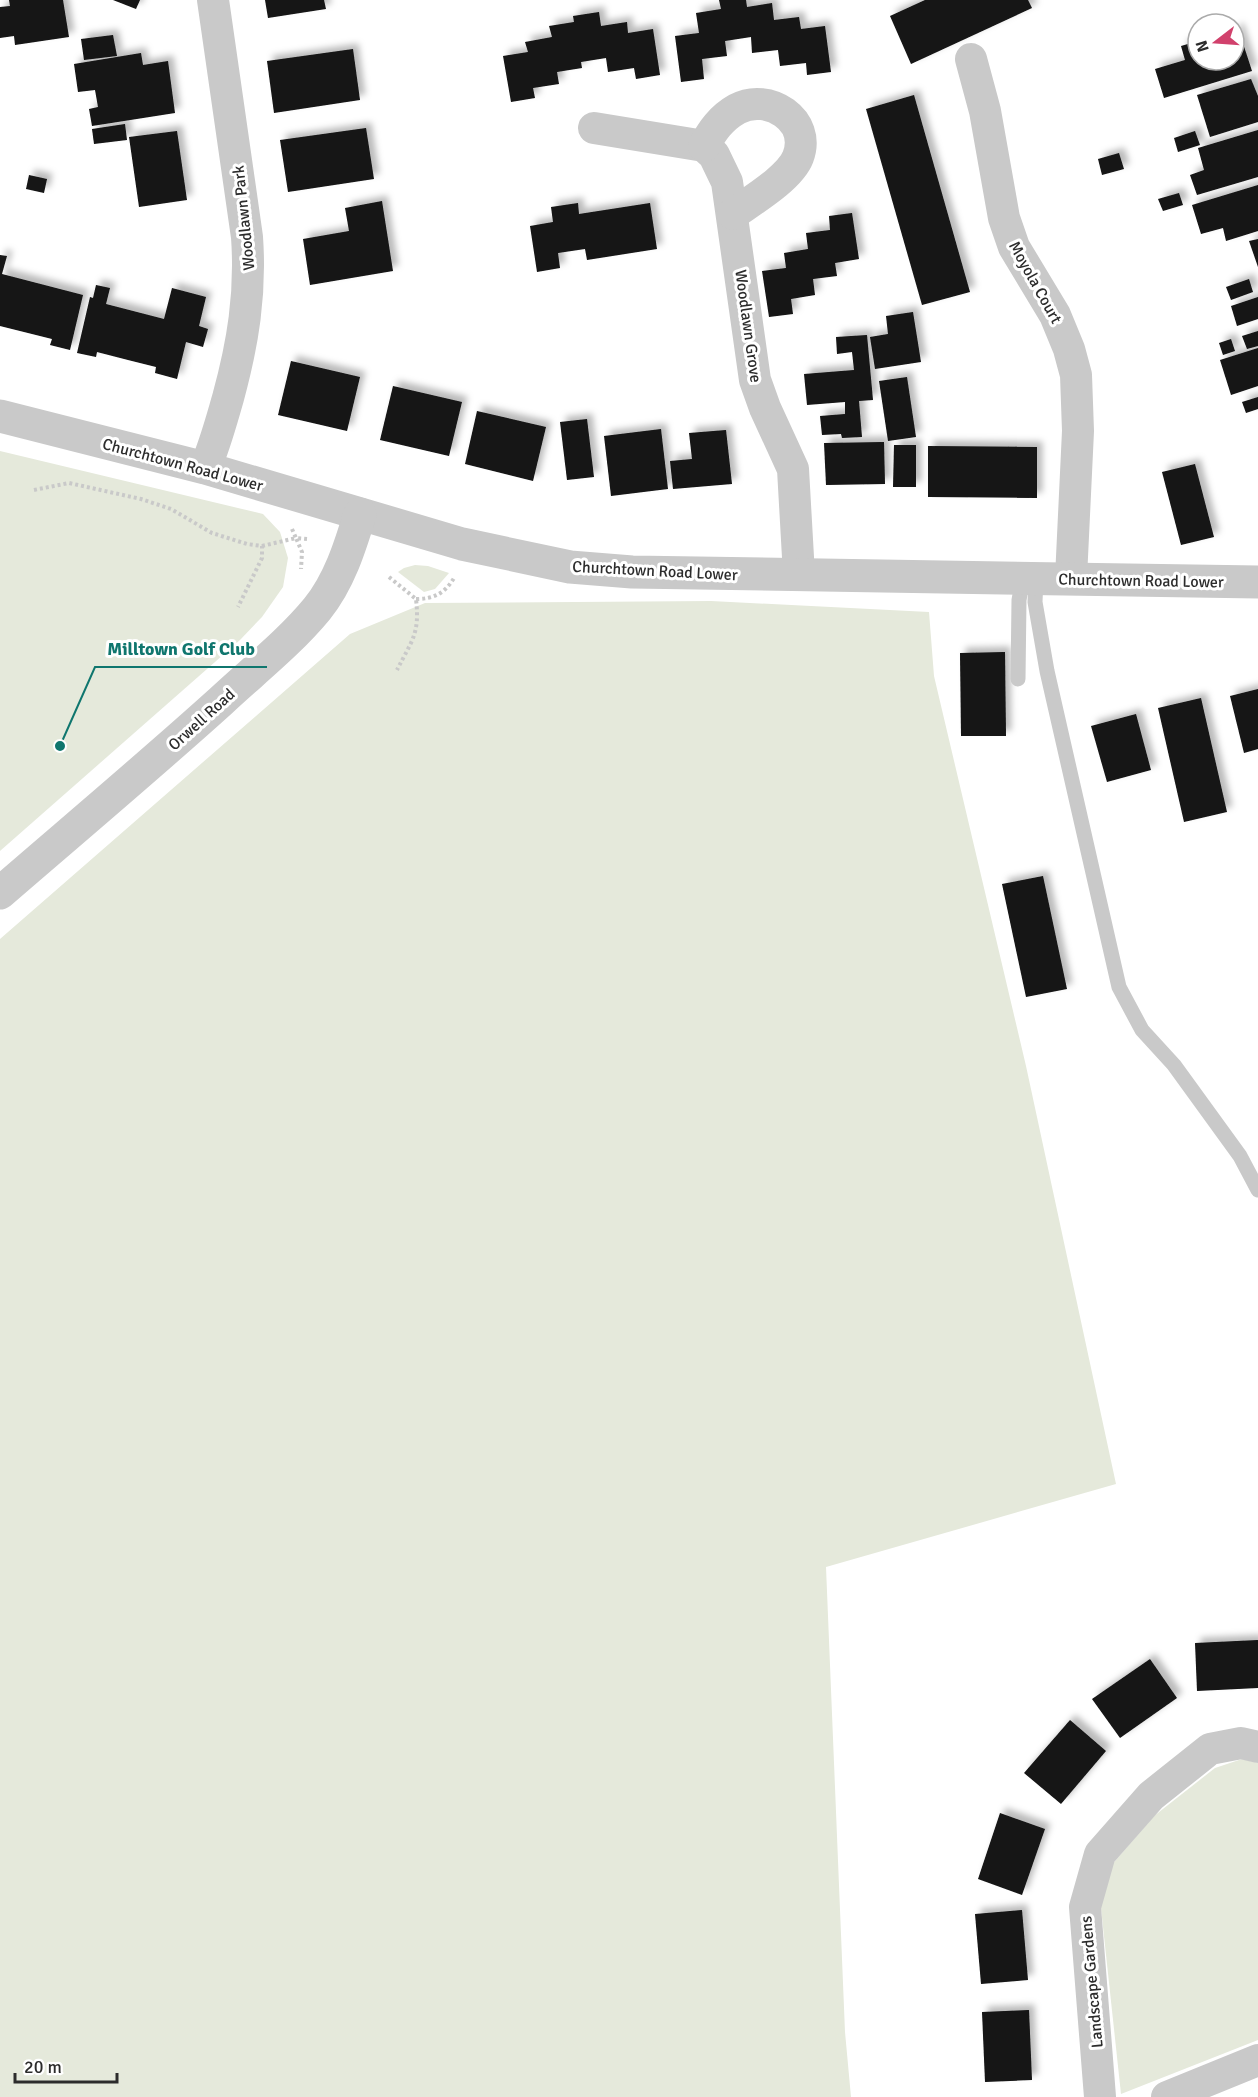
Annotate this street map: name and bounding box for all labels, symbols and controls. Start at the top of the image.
north arrow [1186,12,1246,72]
text: N [1191,38,1214,54]
street label: Woodlawn Park [229,164,259,271]
street label: Moyola Court [1004,238,1066,328]
street label: Woodlawn Grove [730,268,766,384]
street label: Churchtown Road Lower [100,434,265,496]
street label: Churchtown Road Lower [572,557,738,585]
street label: Churchtown Road Lower [1058,570,1224,592]
callout: Milltown Golf Club [95,631,267,667]
text: Milltown Golf Club [107,638,255,660]
street label: Orwell Road [164,685,239,755]
street label: Landscape Gardens [1076,1915,1108,2049]
scale bar [15,2046,117,2084]
text: 20 m [24,2056,62,2078]

